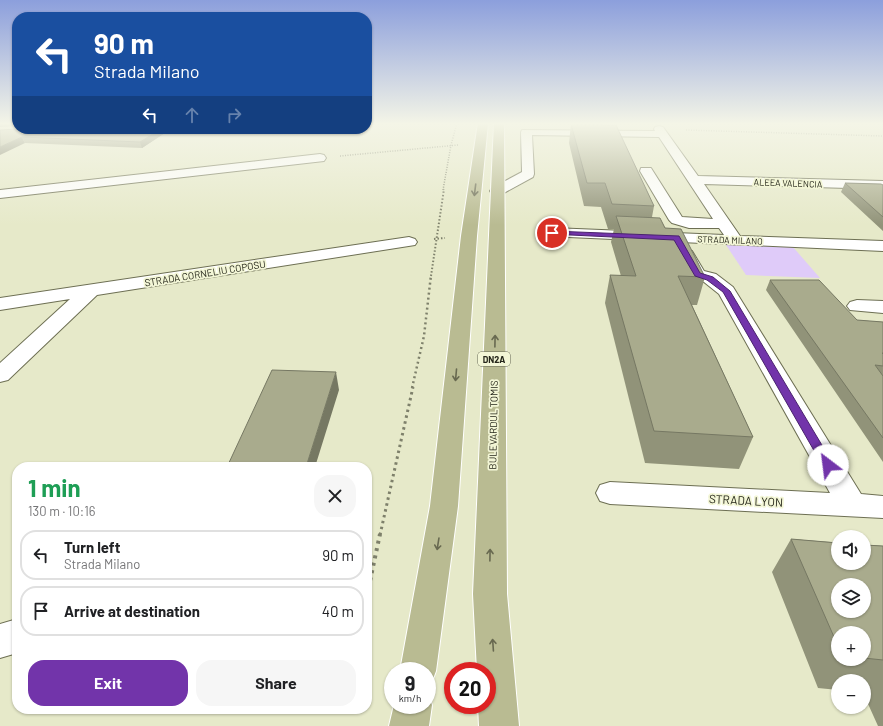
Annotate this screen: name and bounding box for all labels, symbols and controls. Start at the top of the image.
text: 90 m [94,26,154,60]
icon: left [28,28,80,80]
text: Strada Milano [94,60,200,82]
icon: left [139,104,161,126]
icon: ahead [181,104,203,126]
icon: right [223,104,245,126]
street label: ALEEA VALENCIA [754,176,823,190]
one-way arrow [471,183,479,196]
pin [535,216,569,250]
icon: arrive [541,222,563,244]
street label: STRADA MILANO [697,233,763,247]
street label: STRADA CORNELIU COPOSU [144,257,266,289]
one-way arrow [491,335,498,348]
road number: DN2A [478,352,510,366]
one-way arrow [453,368,460,381]
street label: BULEVARDUL TOMIS [486,380,500,470]
position arrow [807,444,849,486]
text: 1 min [28,473,81,502]
button: close [314,475,356,517]
street label: STRADA LYON [709,491,783,509]
text: 130 m · 10:16 [28,503,95,519]
map controls [831,530,871,714]
button: sound [831,530,871,570]
one-way arrow [434,537,442,550]
text: Turn left [64,538,120,556]
icon: left [30,544,52,566]
text: 90 m [322,546,354,564]
one-way arrow [487,549,494,562]
text: Strada Milano [64,556,140,572]
button: layers [831,578,871,618]
icon: arrive [30,600,52,622]
text: Arrive at destination [64,602,200,620]
text: 40 m [322,602,354,620]
button: + [831,626,871,666]
one-way arrow [490,639,497,652]
button: Exit [28,660,188,706]
button: Share [196,660,356,706]
speed limit sign: 20 [444,662,496,714]
text: 9 [405,671,415,695]
button: − [831,674,871,714]
text: km/h [399,692,421,704]

